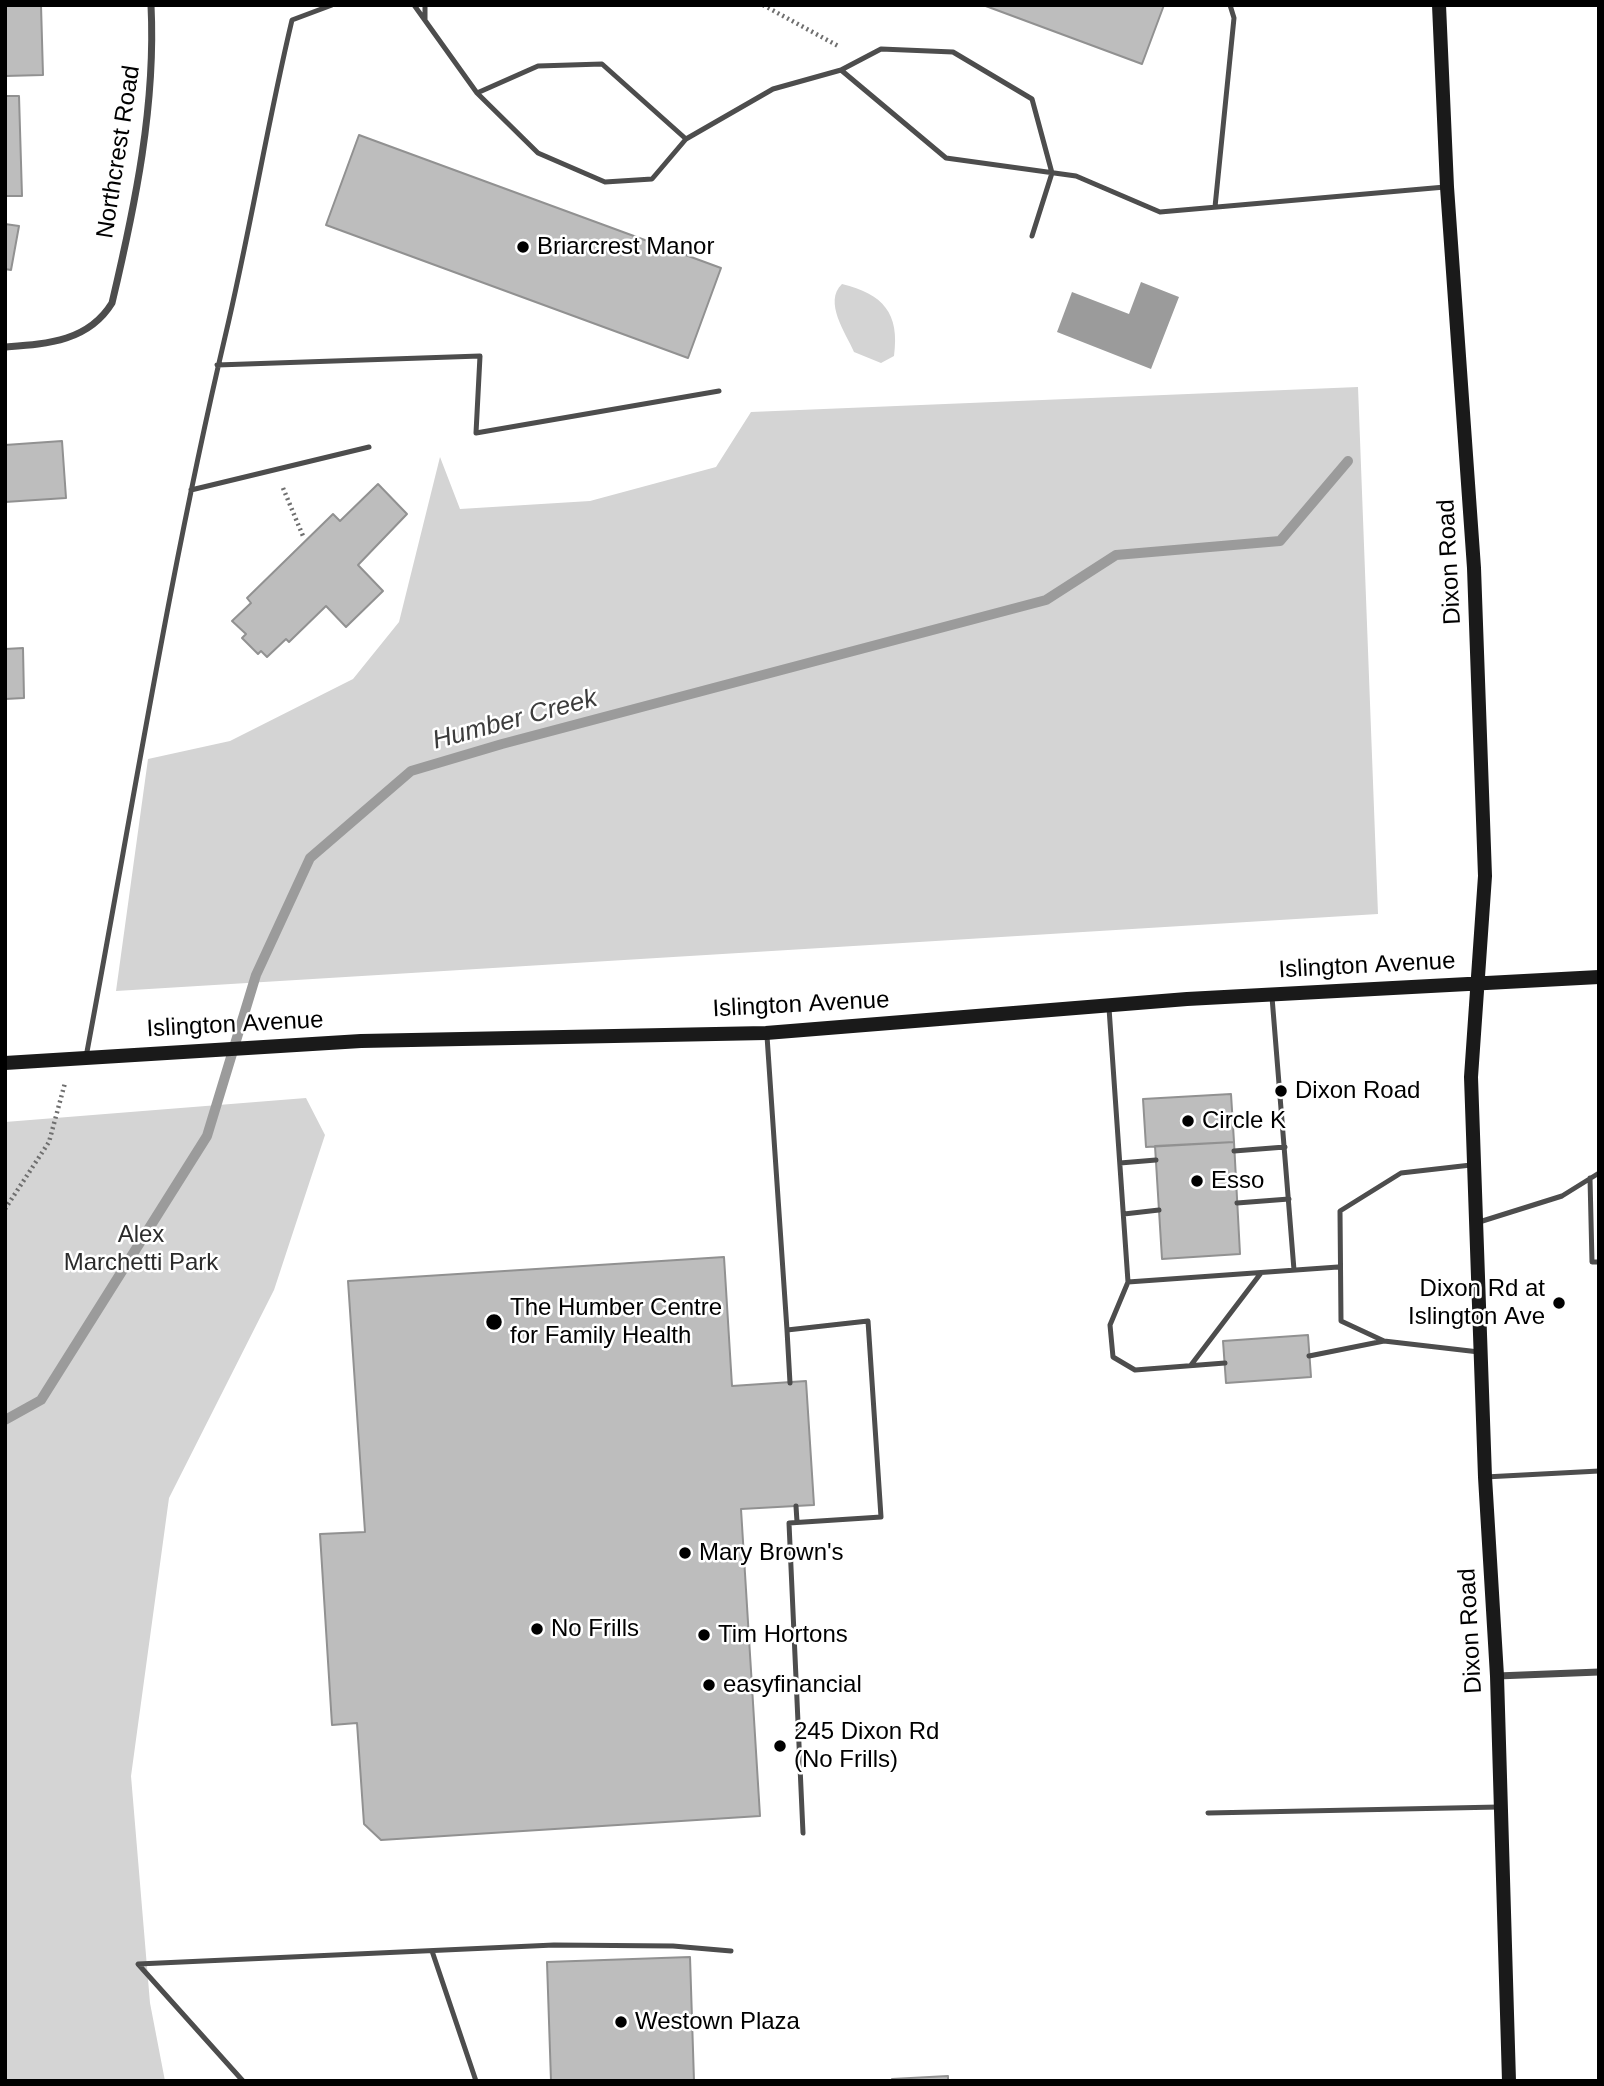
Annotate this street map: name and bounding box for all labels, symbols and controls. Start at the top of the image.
street label: Northcrest Road [91,63,147,241]
place label: Briarcrest Manor [537,233,714,261]
marker: Briarcrest Manor [515,239,531,255]
street label: Dixon Road [1432,499,1468,625]
water label: Humber Creek [429,683,601,757]
street label: Islington Avenue [1278,947,1456,985]
street label: Islington Avenue [712,986,890,1024]
street label: Islington Avenue [146,1006,324,1044]
place label: Dixon Road [1295,1077,1420,1105]
marker: Dixon Road [1273,1083,1289,1099]
place label: Circle K [1202,1107,1286,1135]
marker: Circle K [1180,1113,1196,1129]
place label: Esso [1211,1167,1264,1195]
marker: Esso [1189,1173,1205,1189]
park label: Alex Marchetti Park [64,1221,218,1277]
place label: Dixon Rd at Islington Ave [1408,1275,1545,1331]
place label: The Humber Centre for Family Health [510,1294,722,1350]
marker: Dixon Rd at Islington Ave [1551,1295,1567,1311]
marker: The Humber Centre for Family Health [484,1312,504,1332]
place label: Mary Brown's [699,1539,844,1567]
marker: Mary Brown's [677,1545,693,1561]
street label: Dixon Road [1453,1568,1489,1694]
place label: No Frills [551,1615,639,1643]
marker: No Frills [529,1621,545,1637]
place label: Tim Hortons [718,1621,848,1649]
marker: Tim Hortons [696,1627,712,1643]
place label: easyfinancial [723,1671,862,1699]
marker: easyfinancial [701,1677,717,1693]
place label: 245 Dixon Rd (No Frills) [794,1718,939,1774]
marker: 245 Dixon Rd (No Frills) [772,1738,788,1754]
place label: Westown Plaza [635,2008,800,2036]
marker: Westown Plaza [613,2014,629,2030]

